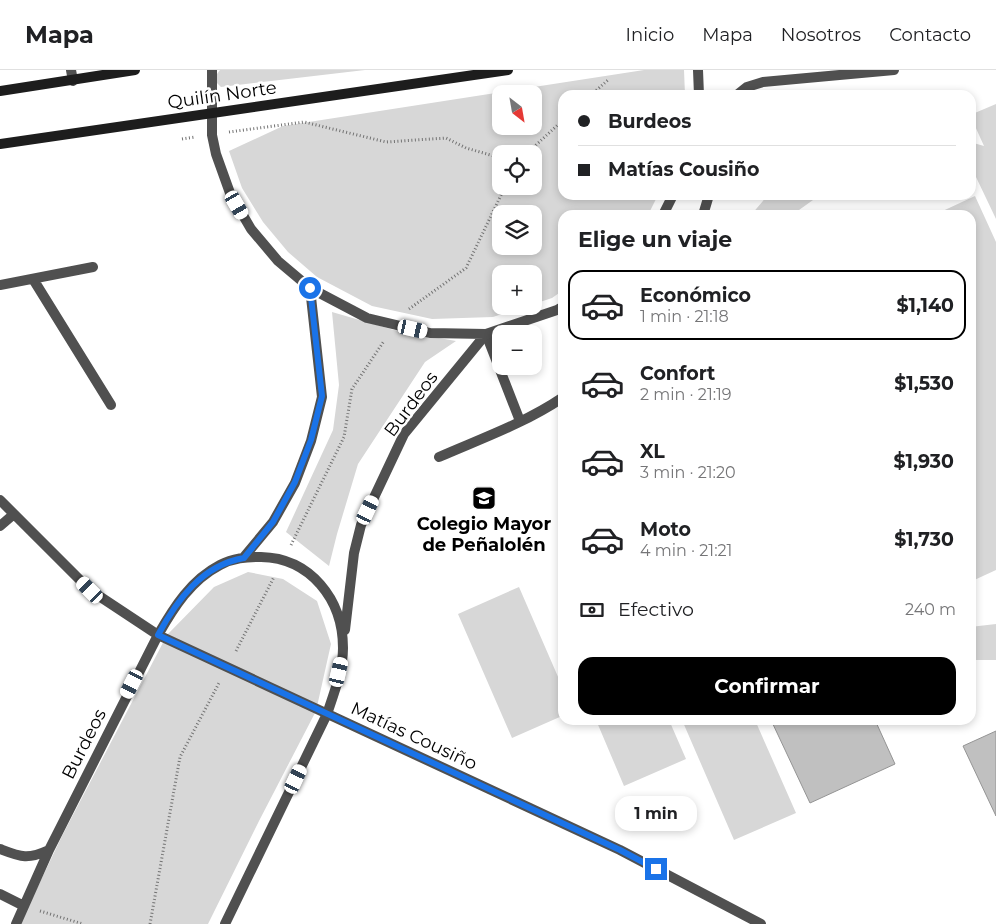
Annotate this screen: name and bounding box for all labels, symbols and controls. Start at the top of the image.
text: Mapa [25,20,94,49]
text: Inicio [626,24,674,46]
text: Mapa [702,24,753,46]
text: Nosotros [781,24,861,46]
text: Contacto [889,24,971,46]
street label: Quilín Norte [166,76,278,114]
north arrow [492,85,542,135]
map controls [492,85,542,375]
text: Burdeos [608,110,691,133]
button: locate [492,145,542,195]
text: Matías Cousiño [608,158,759,181]
car [223,188,250,222]
button: layers [492,205,542,255]
text: Elige un viaje [578,226,732,253]
button: + [492,265,542,315]
route start [299,277,321,299]
icon: car [580,283,625,328]
text: Económico [640,284,751,307]
text: $1,140 [897,294,954,317]
text: 1 min · 21:18 [640,307,729,326]
car [396,318,429,340]
button: − [492,325,542,375]
icon: car [580,361,625,406]
text: Confort [640,362,715,385]
street label: Burdeos [379,367,443,441]
text: $1,530 [894,372,954,395]
text: 2 min · 21:19 [640,385,732,404]
icon: car [580,439,625,484]
text: XL [640,440,665,463]
text: $1,930 [894,450,954,473]
text: 3 min · 21:20 [640,463,736,482]
school or university icon: Colegio Mayor de Peñalolén [471,485,497,511]
car [354,493,381,527]
place label: Colegio Mayor de Peñalolén [417,513,551,556]
icon: car [580,517,625,562]
text: Moto [640,518,691,541]
text: $1,730 [894,528,954,551]
text: 4 min · 21:21 [640,541,732,560]
car [74,574,105,606]
icon: cash [578,596,606,624]
text: Efectivo [618,598,694,621]
text: 240 m [905,600,956,619]
car [328,656,349,688]
button: Confirmar [578,657,956,715]
car [118,667,145,701]
street label: Matías Cousiño [347,697,481,775]
street label: Burdeos [57,705,111,783]
car [282,762,309,796]
callout: 1 min [615,796,697,832]
text: 1 min [634,804,678,823]
route end [645,858,667,880]

